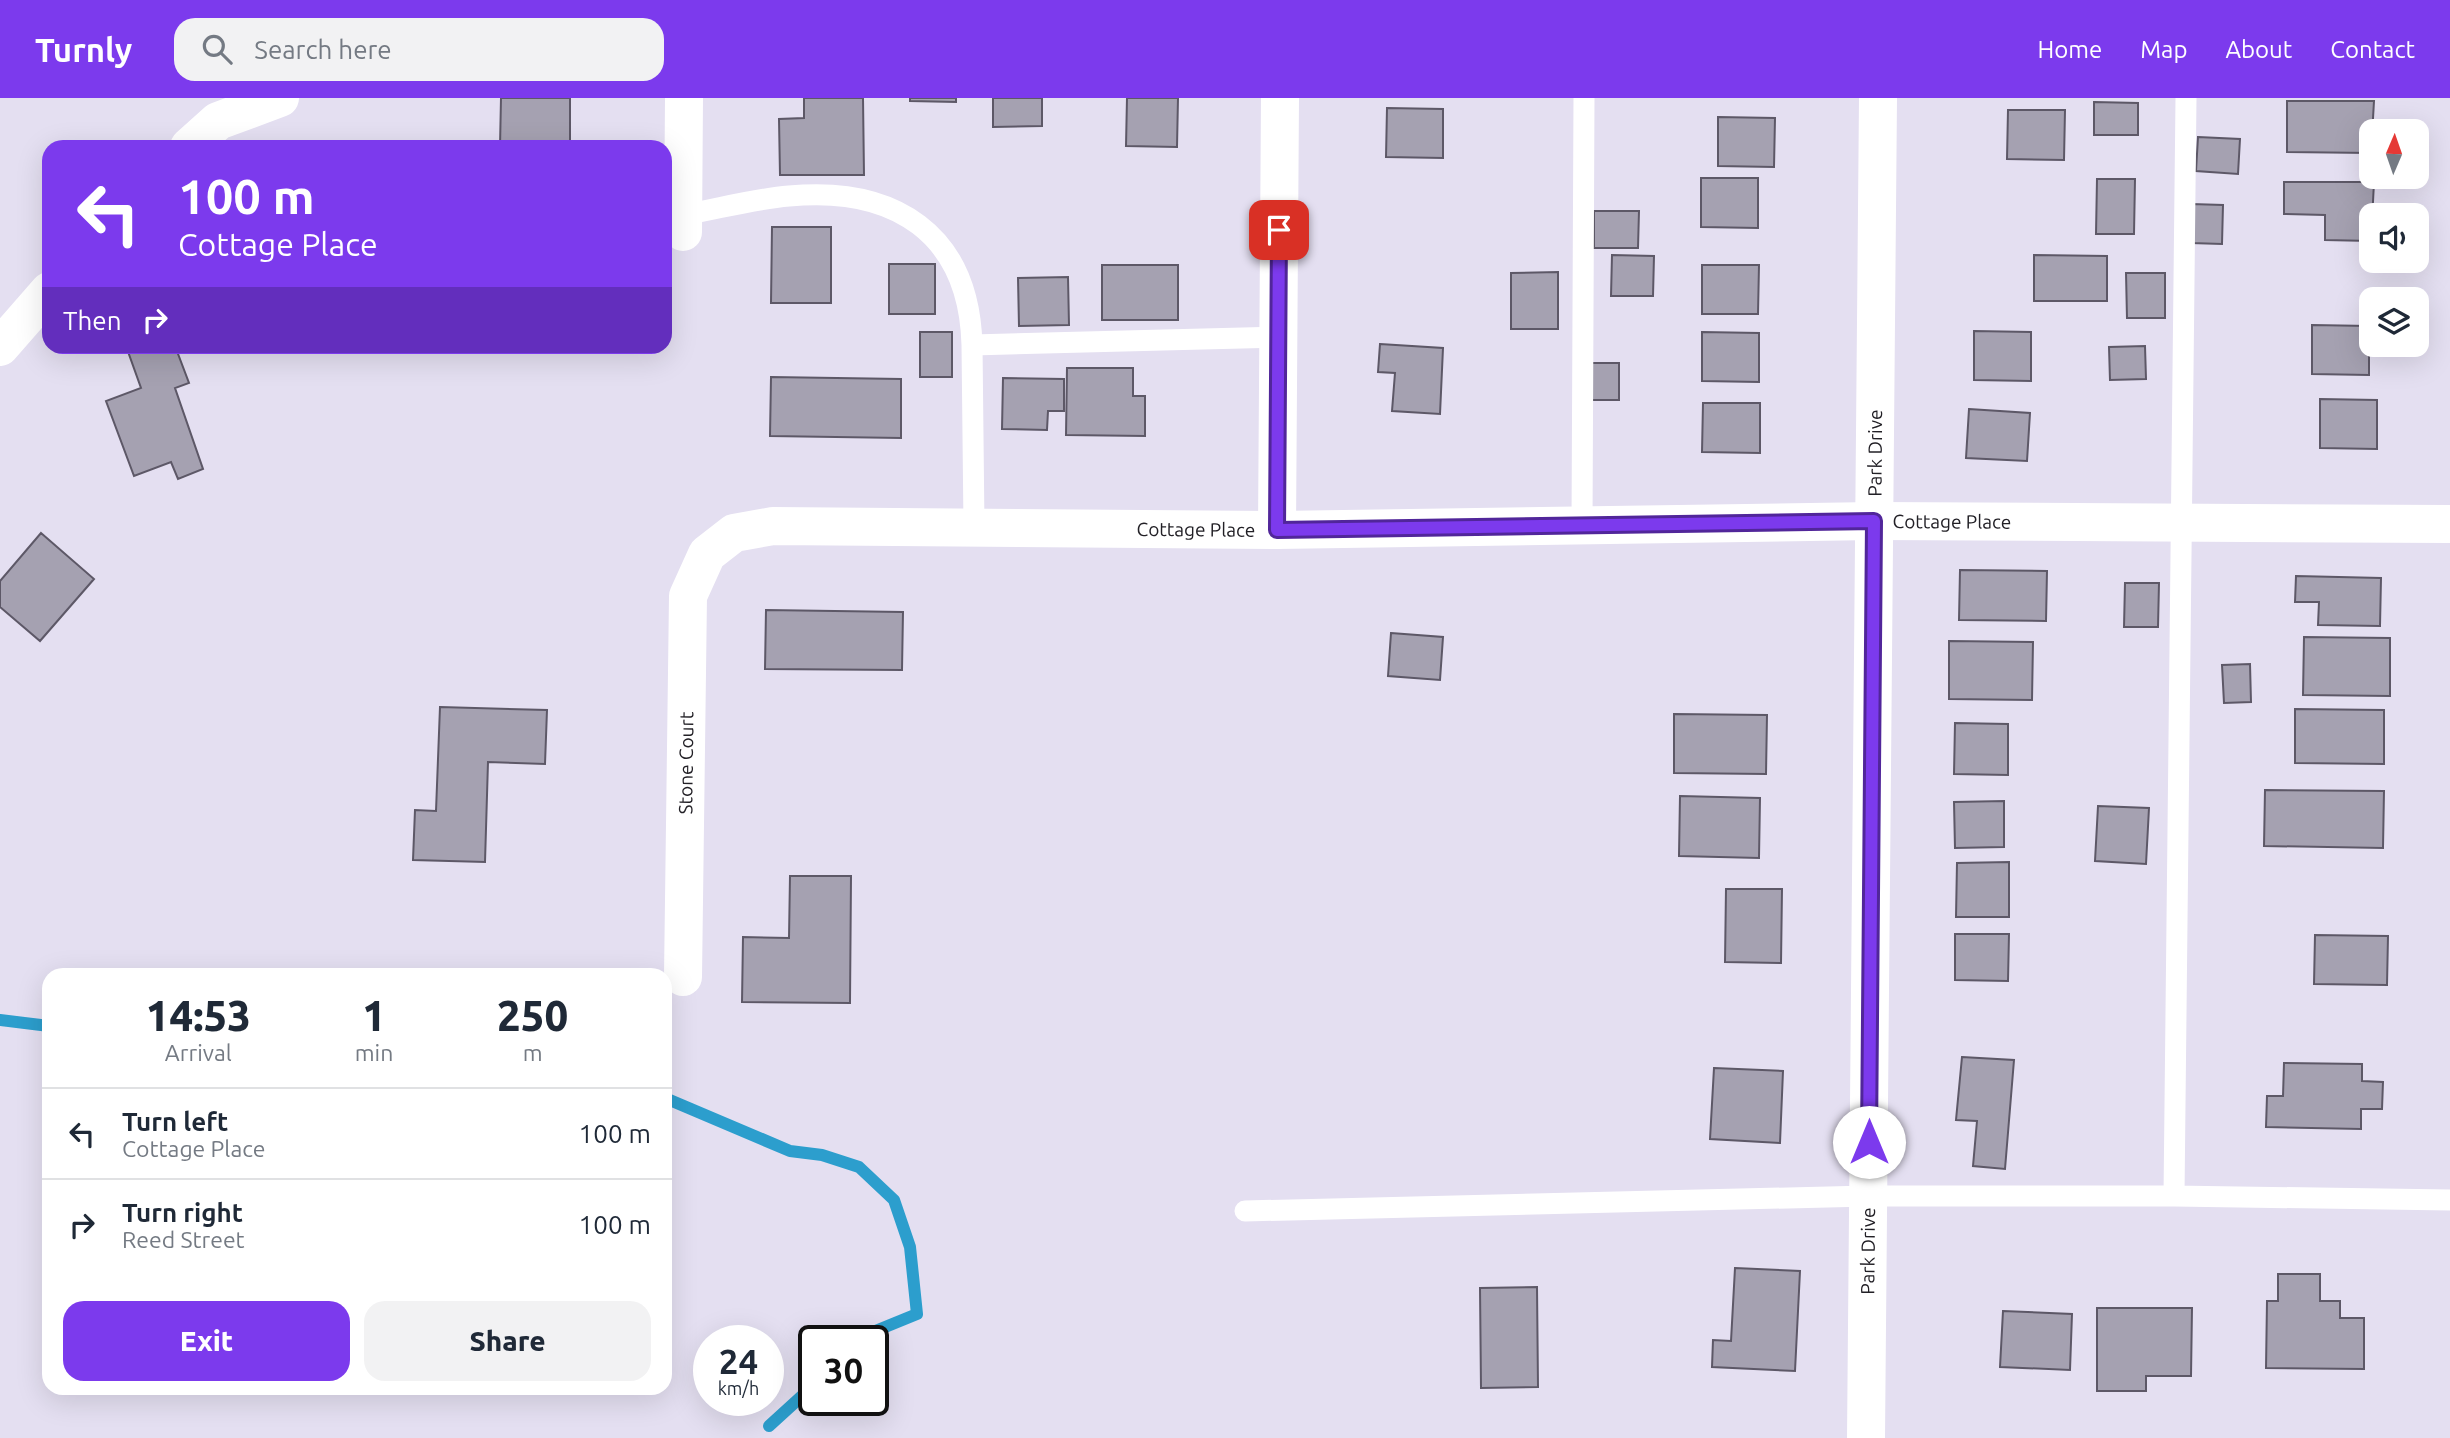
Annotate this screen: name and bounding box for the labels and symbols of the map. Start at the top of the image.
north arrow [2359,119,2429,189]
pin [1249,200,1309,260]
street label: Park Drive [1863,409,1886,497]
street label: Cottage Place [1893,510,2011,533]
street label: Cottage Place [1137,518,1255,541]
street label: Stone Court [674,711,697,814]
position arrow [1832,1105,1906,1179]
street label: Park Drive [1856,1207,1879,1295]
speed limit sign: 30 [798,1325,889,1416]

